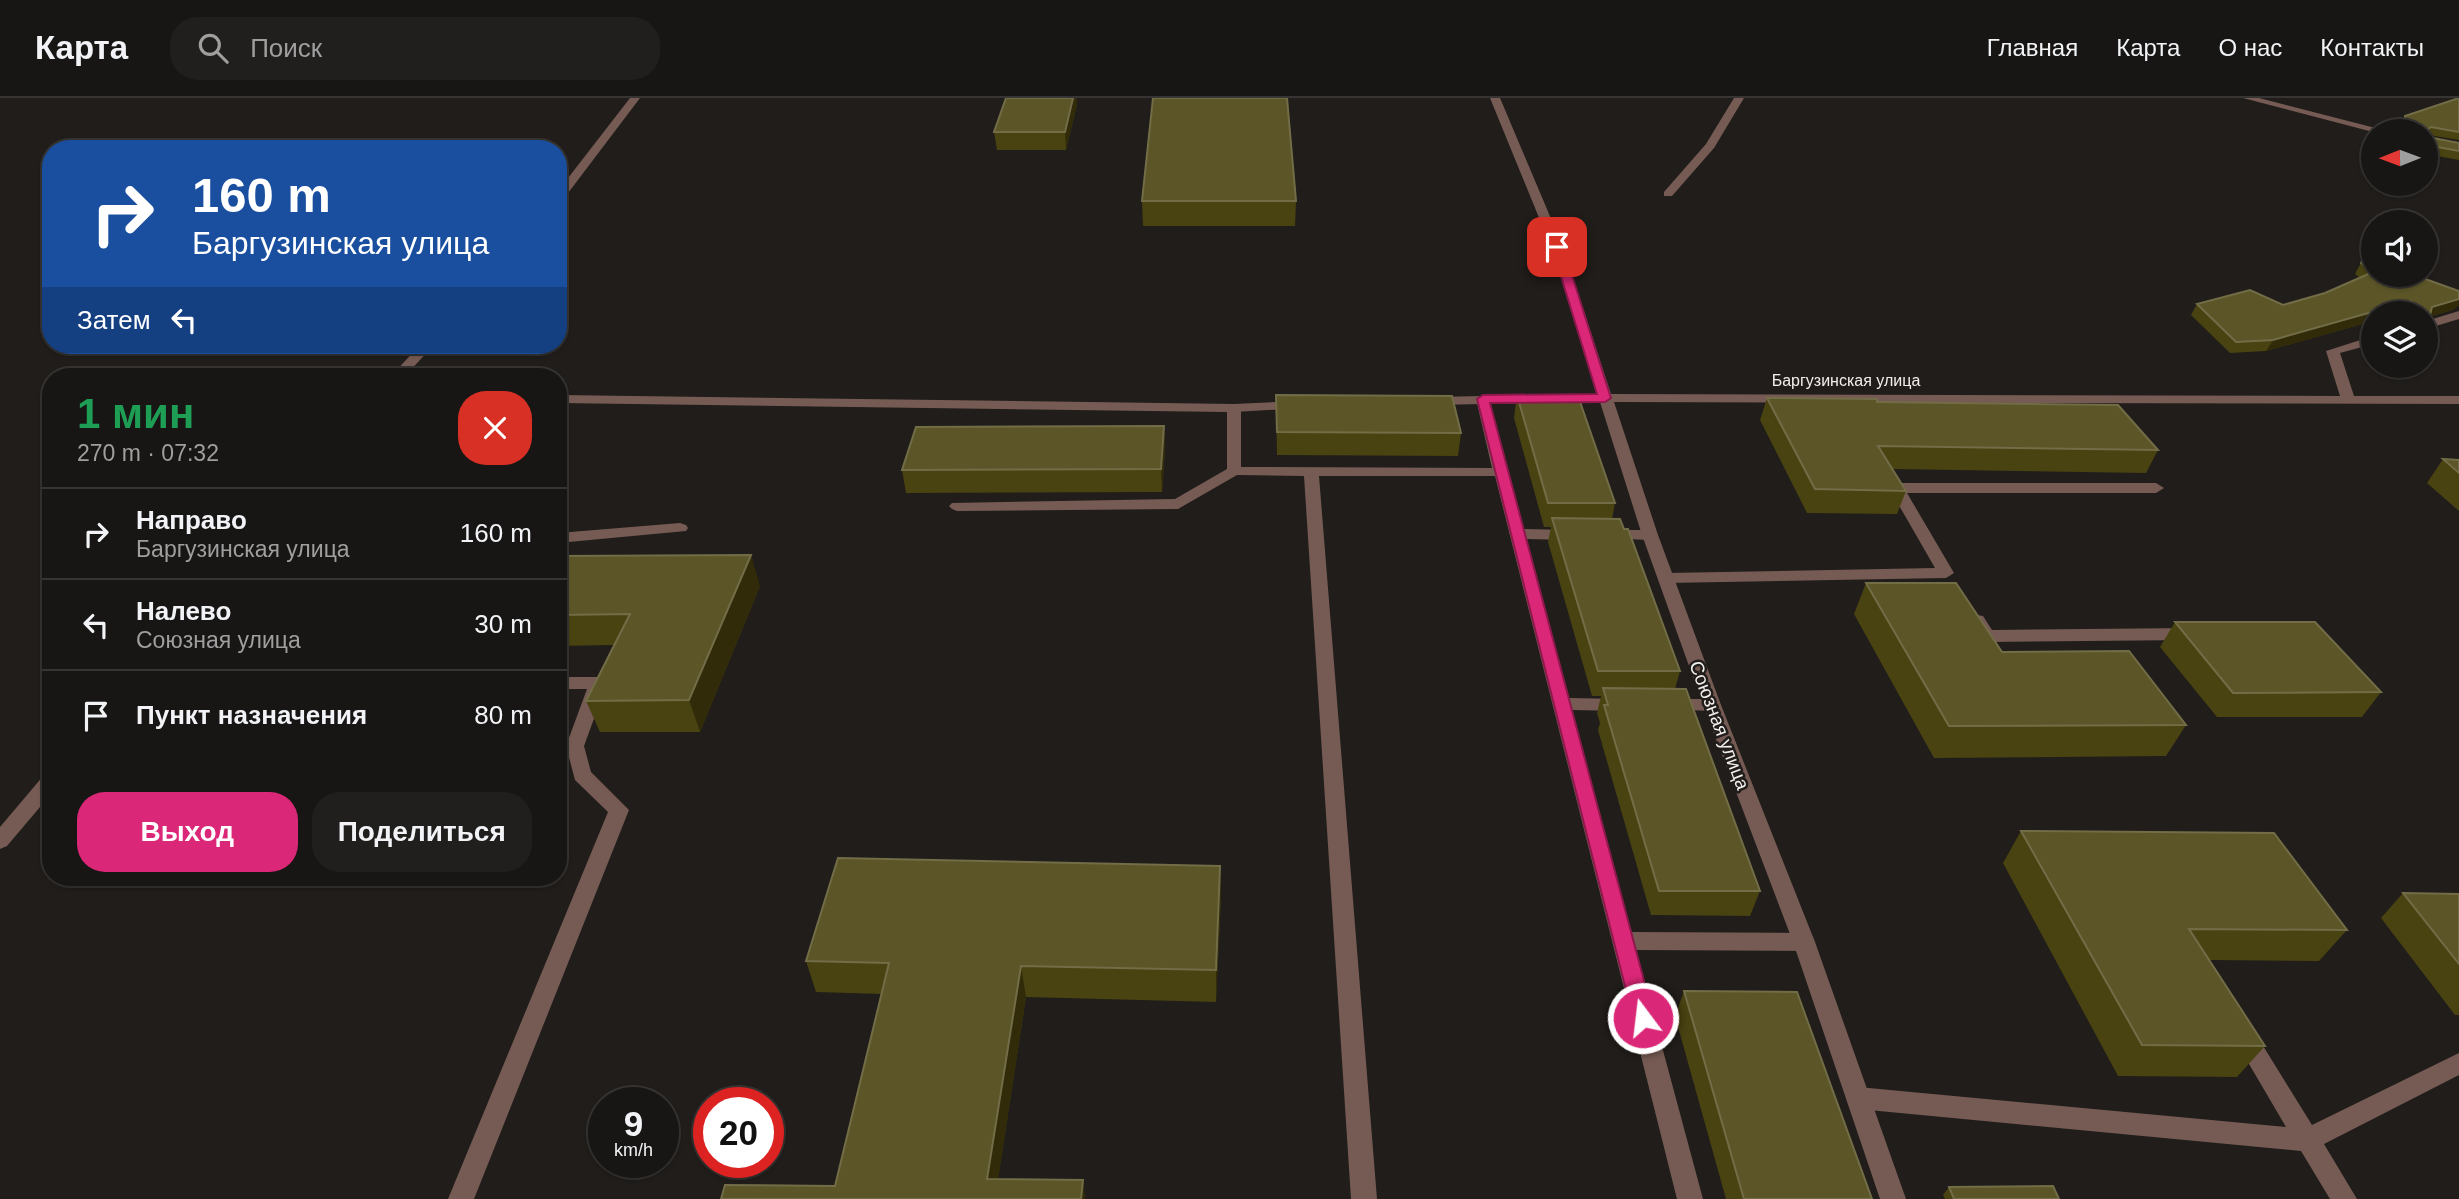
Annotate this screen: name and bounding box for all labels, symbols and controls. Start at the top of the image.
search box [170,17,660,80]
text: Карта [35,29,128,66]
icon: search [194,29,232,67]
text: Поиск [250,33,322,63]
text: Главная [1987,34,2078,61]
text: Карта [2116,34,2180,61]
text: О нас [2218,34,2282,61]
text: Контакты [2320,34,2424,61]
north arrow [2361,119,2438,196]
map controls [2361,119,2438,378]
icon: right [77,168,168,259]
text: 160 m [192,168,331,222]
button: sound [2361,210,2438,287]
pin [1527,217,1587,277]
text: Баргузинская улица [192,225,489,261]
icon: arrive [1538,228,1576,266]
icon: left [165,301,203,339]
button: layers [2361,301,2438,378]
text: Затем [77,305,151,335]
street label: Баргузинская улица [1772,372,1920,389]
text: 1 мин [77,390,194,437]
button: close [458,391,532,465]
text: 270 m · 07:32 [77,440,219,466]
text: Направо [136,505,247,535]
icon: right [77,515,115,553]
text: 160 m [460,518,532,548]
text: Баргузинская улица [136,536,350,562]
text: Налево [136,596,231,626]
icon: left [77,606,115,644]
text: 30 m [474,609,532,639]
text: Союзная улица [136,627,301,653]
street label: Союзная улица [1685,658,1754,793]
icon: arrive [77,697,115,735]
text: Пункт назначения [136,700,367,730]
text: 80 m [474,700,532,730]
button: Выход [77,792,298,872]
button: Поделиться [312,792,532,872]
position arrow [1606,981,1680,1055]
speed limit sign: 20 [693,1087,784,1178]
text: 9 [624,1104,643,1143]
text: km/h [614,1140,653,1160]

